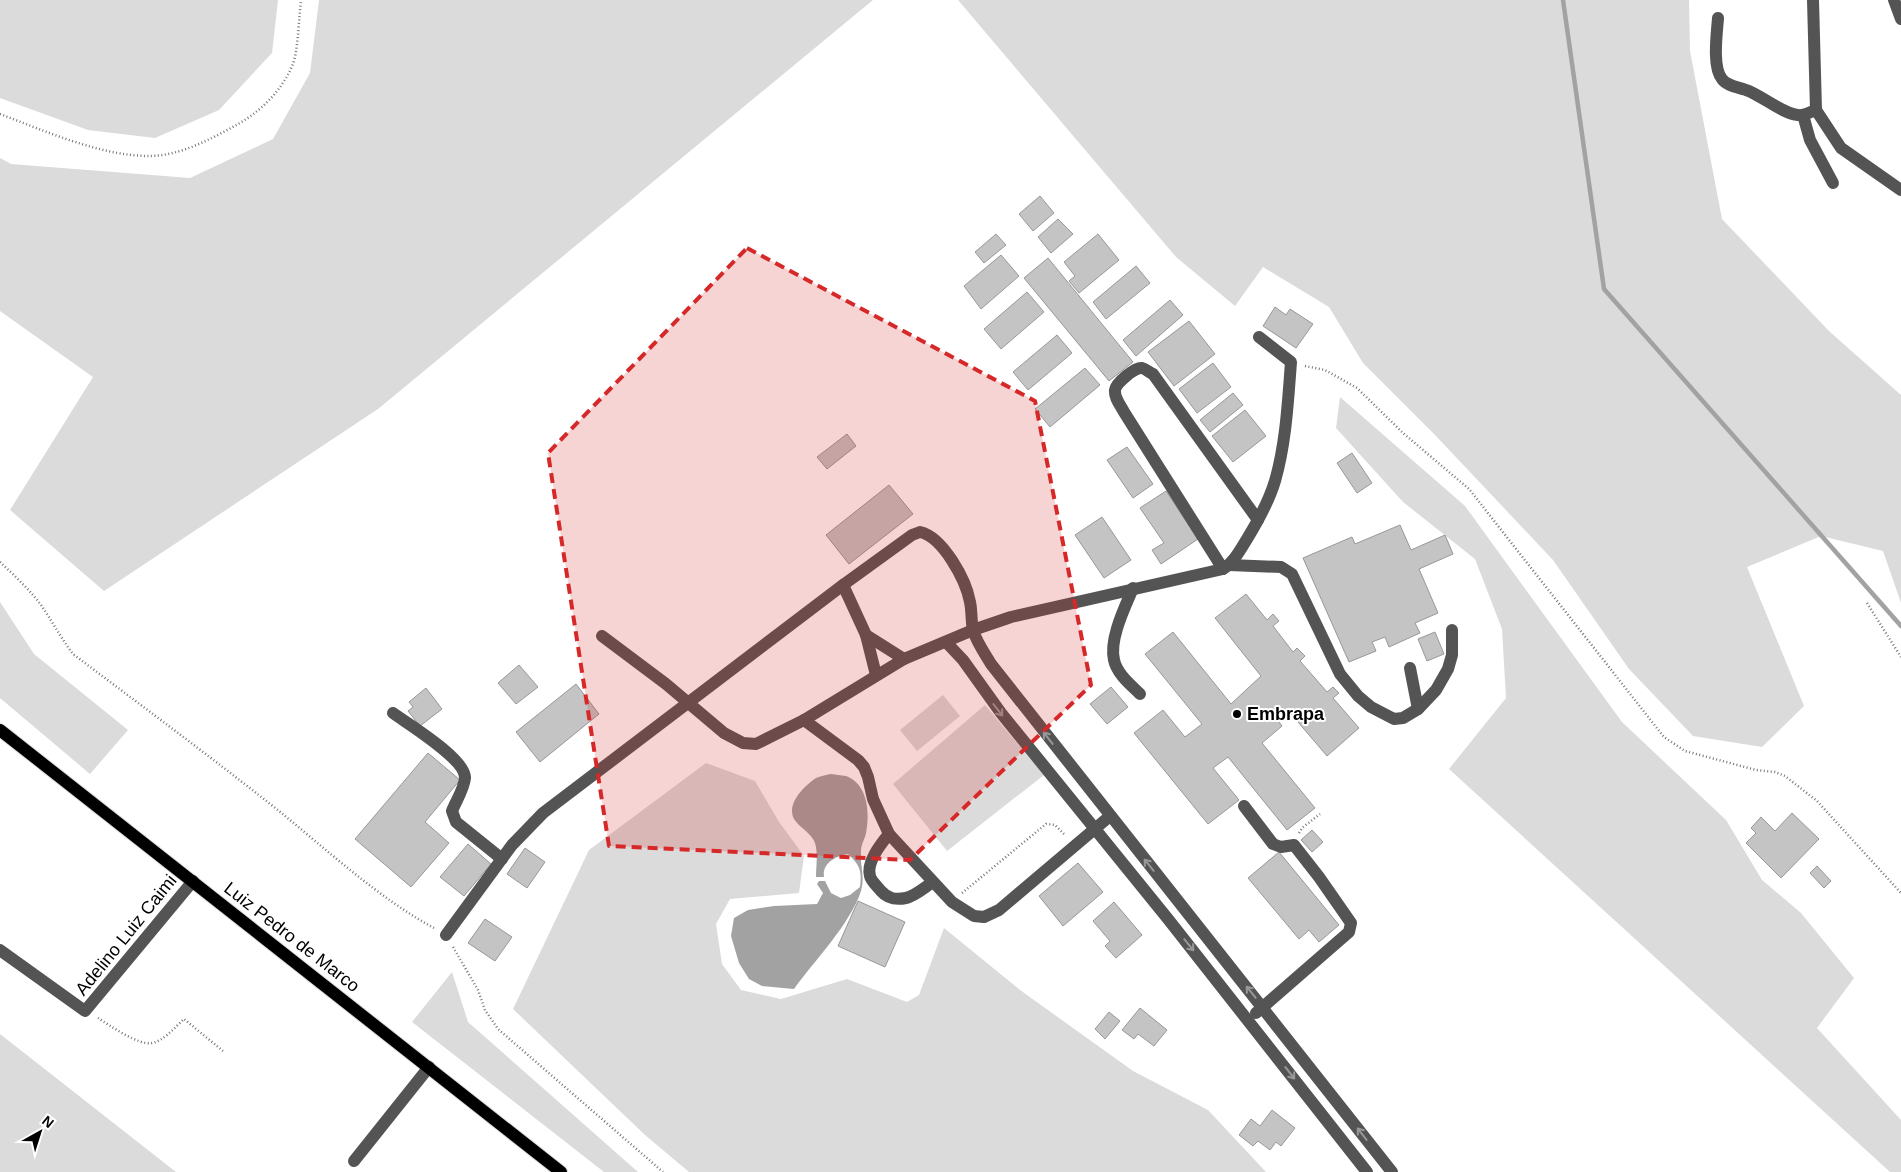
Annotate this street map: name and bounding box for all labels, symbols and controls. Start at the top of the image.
one-way arrow [993,703,1004,716]
place label: Embrapa [1247,704,1325,724]
marker: Embrapa [1231,708,1243,720]
one-way arrow [1043,732,1054,745]
one-way arrow [1144,859,1155,872]
street label: Adelino Luiz Caimi [71,871,181,999]
street label: Luiz Pedro de Marco [220,878,364,996]
one-way arrow [1183,938,1194,951]
one-way arrow [1245,986,1256,999]
one-way arrow [1284,1066,1295,1079]
north arrow [15,1107,65,1157]
text: N [39,1112,57,1131]
one-way arrow [1356,1127,1367,1140]

